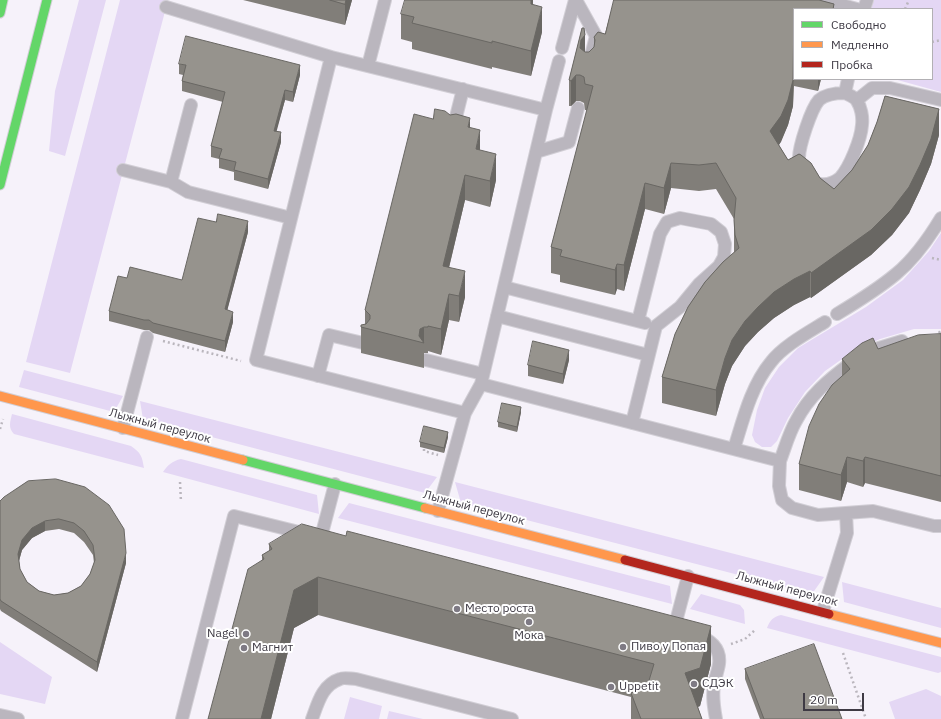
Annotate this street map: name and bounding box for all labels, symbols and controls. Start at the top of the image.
legend [793,8,933,80]
text: Свободно [831,17,886,32]
text: Медленно [831,37,889,52]
text: Пробка [831,57,873,72]
street label: Лыжный переулок [108,406,212,446]
street label: Лыжный переулок [422,488,526,528]
street label: Лыжный переулок [735,569,839,609]
place label: Место роста [465,602,534,616]
marker: Место роста [452,604,462,614]
marker: Мока [524,617,534,627]
place label: Nagel [207,627,238,641]
marker: Nagel [241,629,251,639]
place label: Мока [514,629,544,643]
place label: Пиво у Попая [631,640,706,654]
place label: Магнит [252,641,293,655]
marker: Пиво у Попая [618,642,628,652]
marker: Магнит [239,643,249,653]
place label: СДЭК [702,677,734,691]
marker: СДЭК [689,679,699,689]
place label: Uppetit [619,680,659,694]
marker: Uppetit [606,682,616,692]
scale bar [805,685,866,711]
text: 20 m [810,692,838,707]

